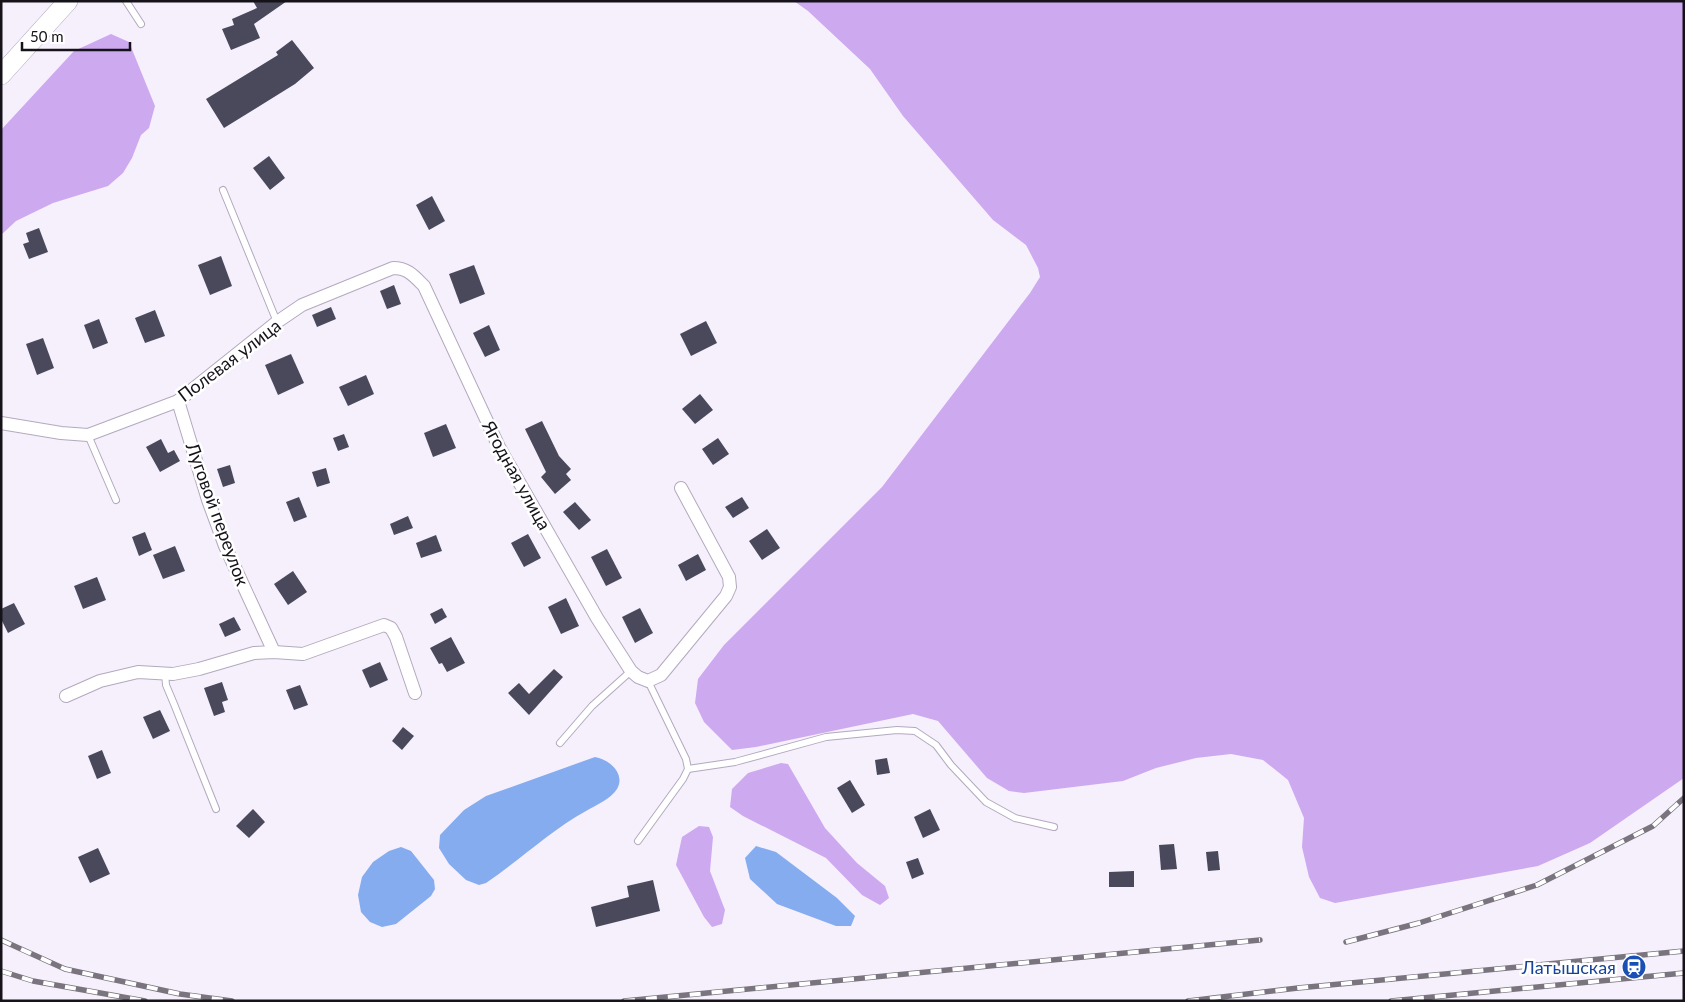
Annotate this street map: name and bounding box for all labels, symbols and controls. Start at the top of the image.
scale bar [22,20,130,52]
text: 50 m [30,27,64,45]
street label: Полевая улица [173,314,285,406]
street label: Ягодная улица [477,416,556,533]
street label: Луговой переулок [182,438,254,589]
station icon: Латышская [1621,954,1647,980]
place label: Латышская [1521,956,1616,978]

